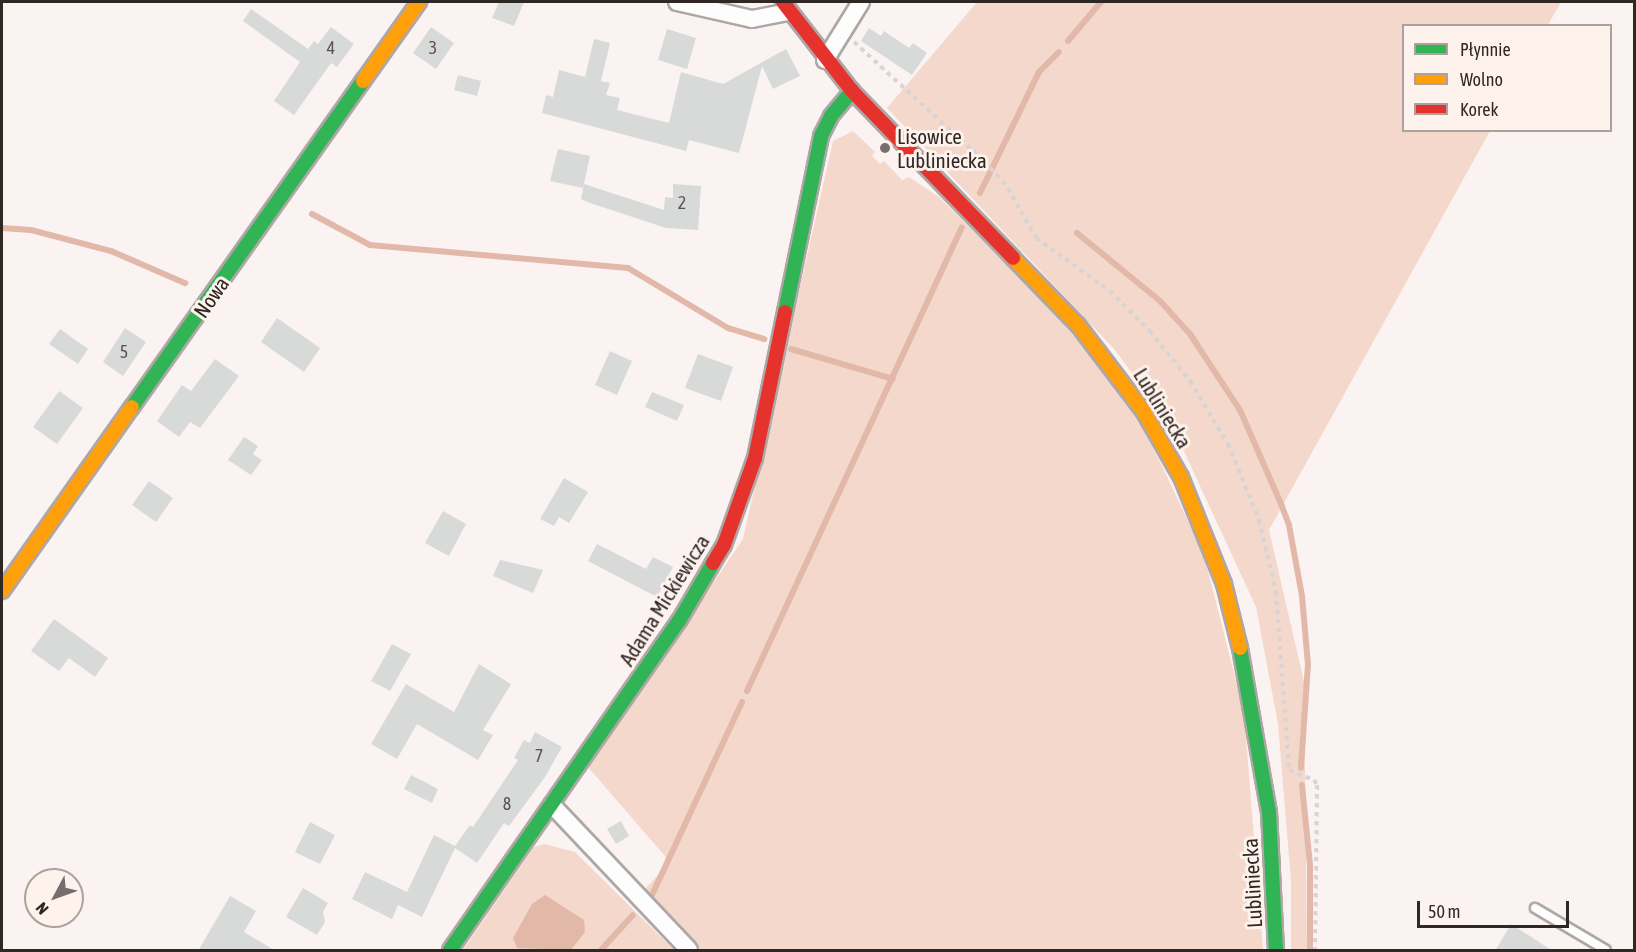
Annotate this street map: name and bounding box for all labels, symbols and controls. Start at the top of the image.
legend [1402,24,1612,132]
house number: 4 [327,37,335,59]
house number: 3 [429,37,437,59]
text: Płynnie [1460,39,1511,60]
text: Wolno [1460,69,1503,90]
text: Korek [1460,99,1498,120]
place label: Lisowice Lubliniecka [897,123,987,173]
marker: Lisowice Lubliniecka [878,141,892,155]
house number: 2 [678,192,686,214]
street label: Nowa [188,272,234,322]
house number: 5 [120,341,128,363]
street label: Lubliniecka [1129,363,1197,453]
street label: Adama Mickiewicza [614,530,714,670]
house number: 7 [535,745,543,767]
house number: 8 [503,793,511,815]
street label: Lubliniecka [1237,837,1267,929]
north arrow [24,868,84,928]
scale bar [1420,889,1572,927]
text: N [32,899,52,918]
text: 50 m [1428,901,1460,922]

